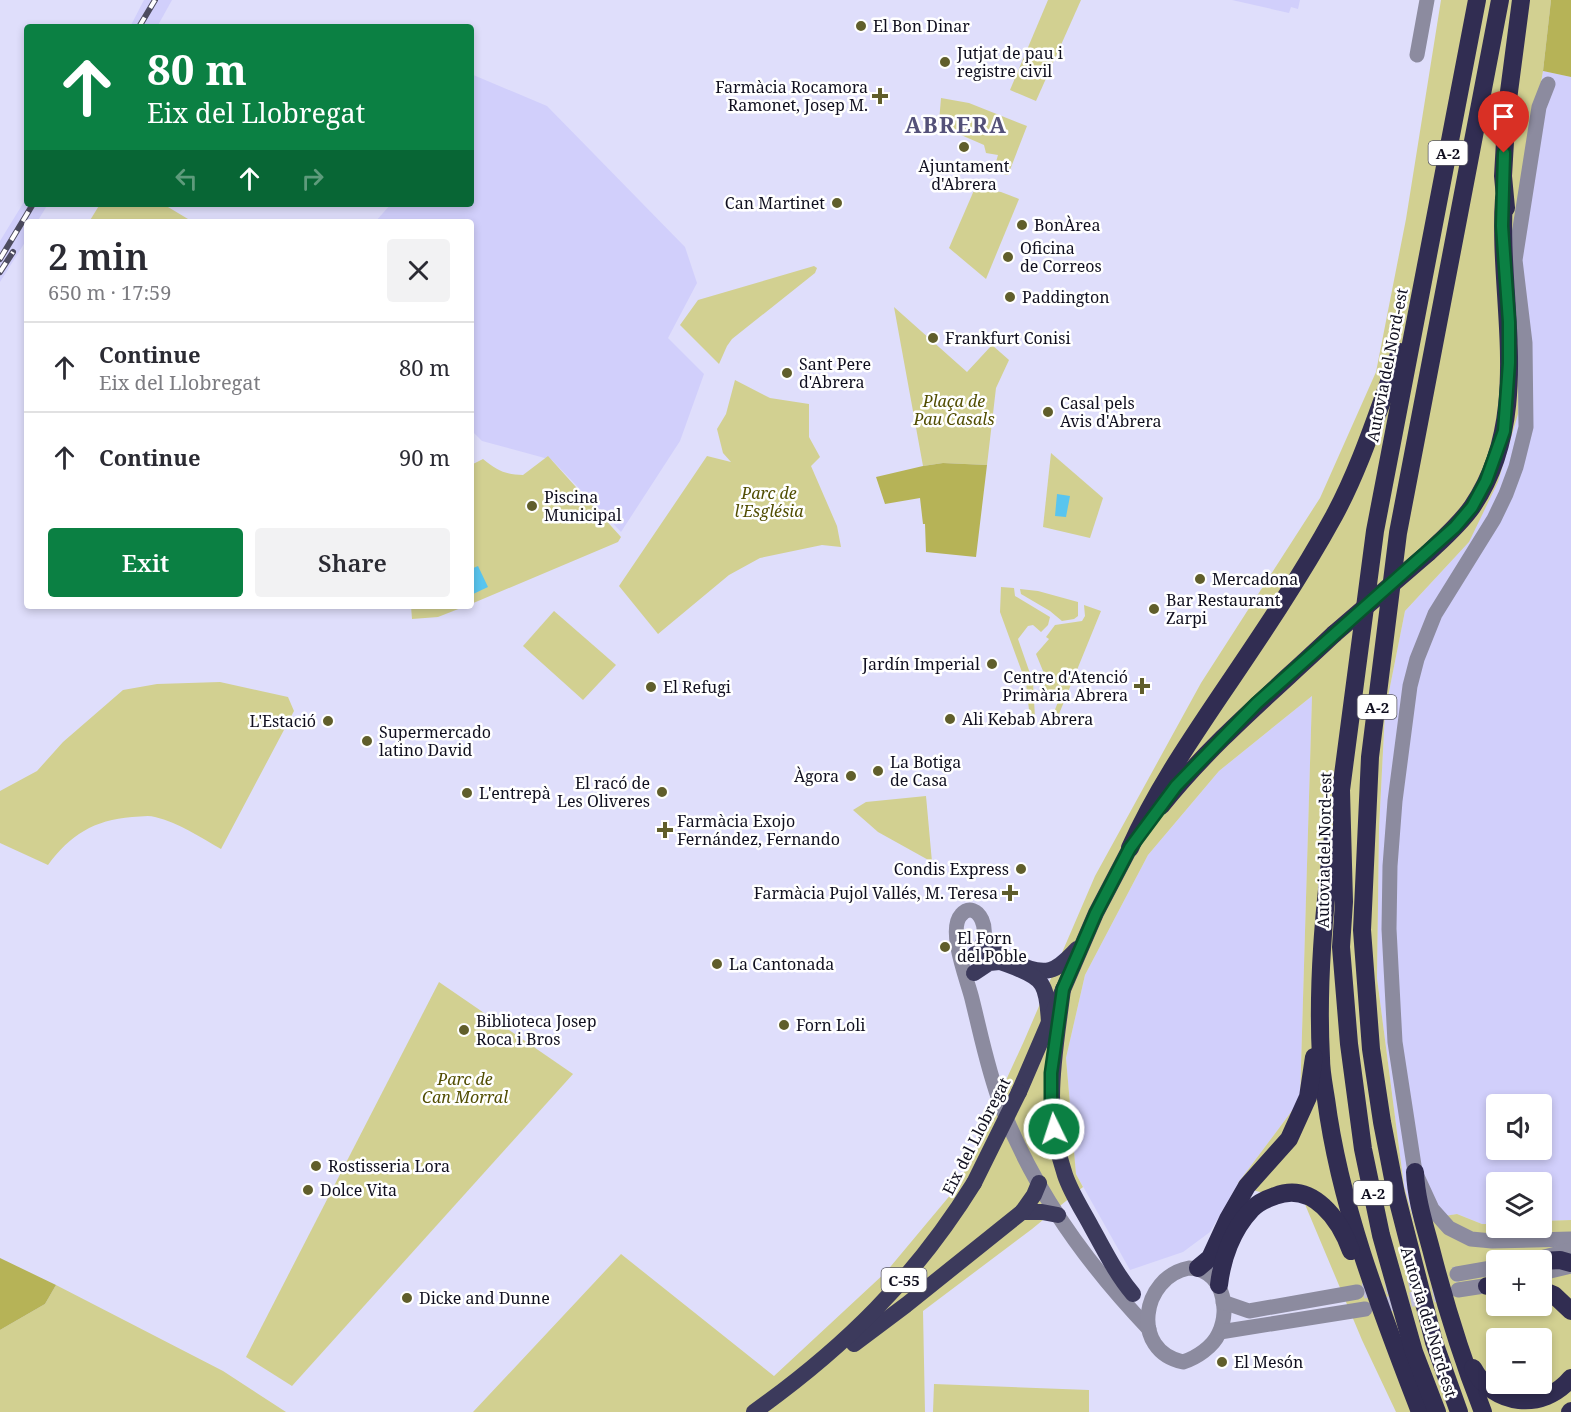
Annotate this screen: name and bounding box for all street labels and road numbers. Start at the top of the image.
road number: A-2 [1428,141,1468,165]
street label: Autovia del Nord-est [1361,286,1413,444]
road number: A-2 [1358,695,1396,719]
street label: Autovia del Nord-est [1312,771,1336,928]
street label: Eix del Llobregat [937,1073,1015,1199]
road number: A-2 [1354,1181,1392,1205]
street label: Autovia del Nord-est [1396,1244,1462,1400]
road number: C-55 [882,1268,926,1292]

